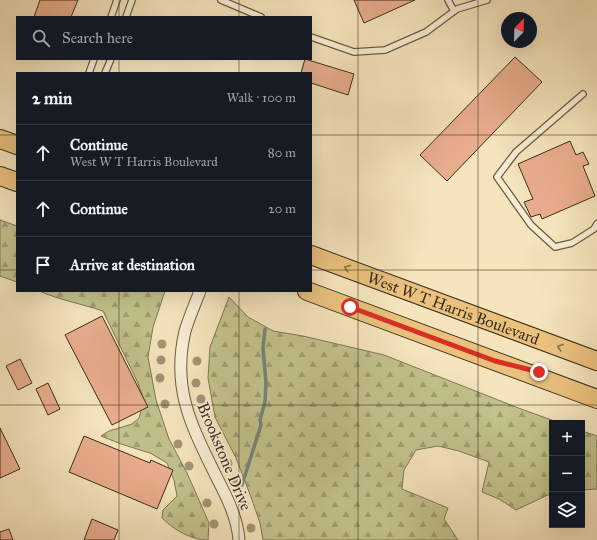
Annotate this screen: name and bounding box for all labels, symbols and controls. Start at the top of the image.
north arrow [501,12,537,48]
search box [16,16,312,60]
icon: search [30,27,52,49]
text: Search here [62,29,133,47]
text: 2 min [32,88,72,109]
text: Walk · 100 m [227,90,296,106]
text: Continue [70,136,128,154]
icon: ahead [32,142,54,164]
text: 80 m [268,145,296,161]
text: West W T Harris Boulevard [70,154,218,170]
icon: ahead [32,198,54,220]
text: Continue [70,200,128,218]
text: 20 m [268,201,296,217]
icon: arrive [32,254,54,276]
text: Arrive at destination [70,256,195,274]
one-way arrow [343,264,350,272]
street label: West W T Harris Boulevard [365,268,542,349]
route start [341,298,359,316]
one-way arrow [557,344,564,352]
route end [530,363,548,381]
street label: Brookstone Drive [193,399,256,513]
map controls [549,420,585,528]
button: + [549,420,585,456]
button: − [549,456,585,492]
button: layers [549,492,585,528]

